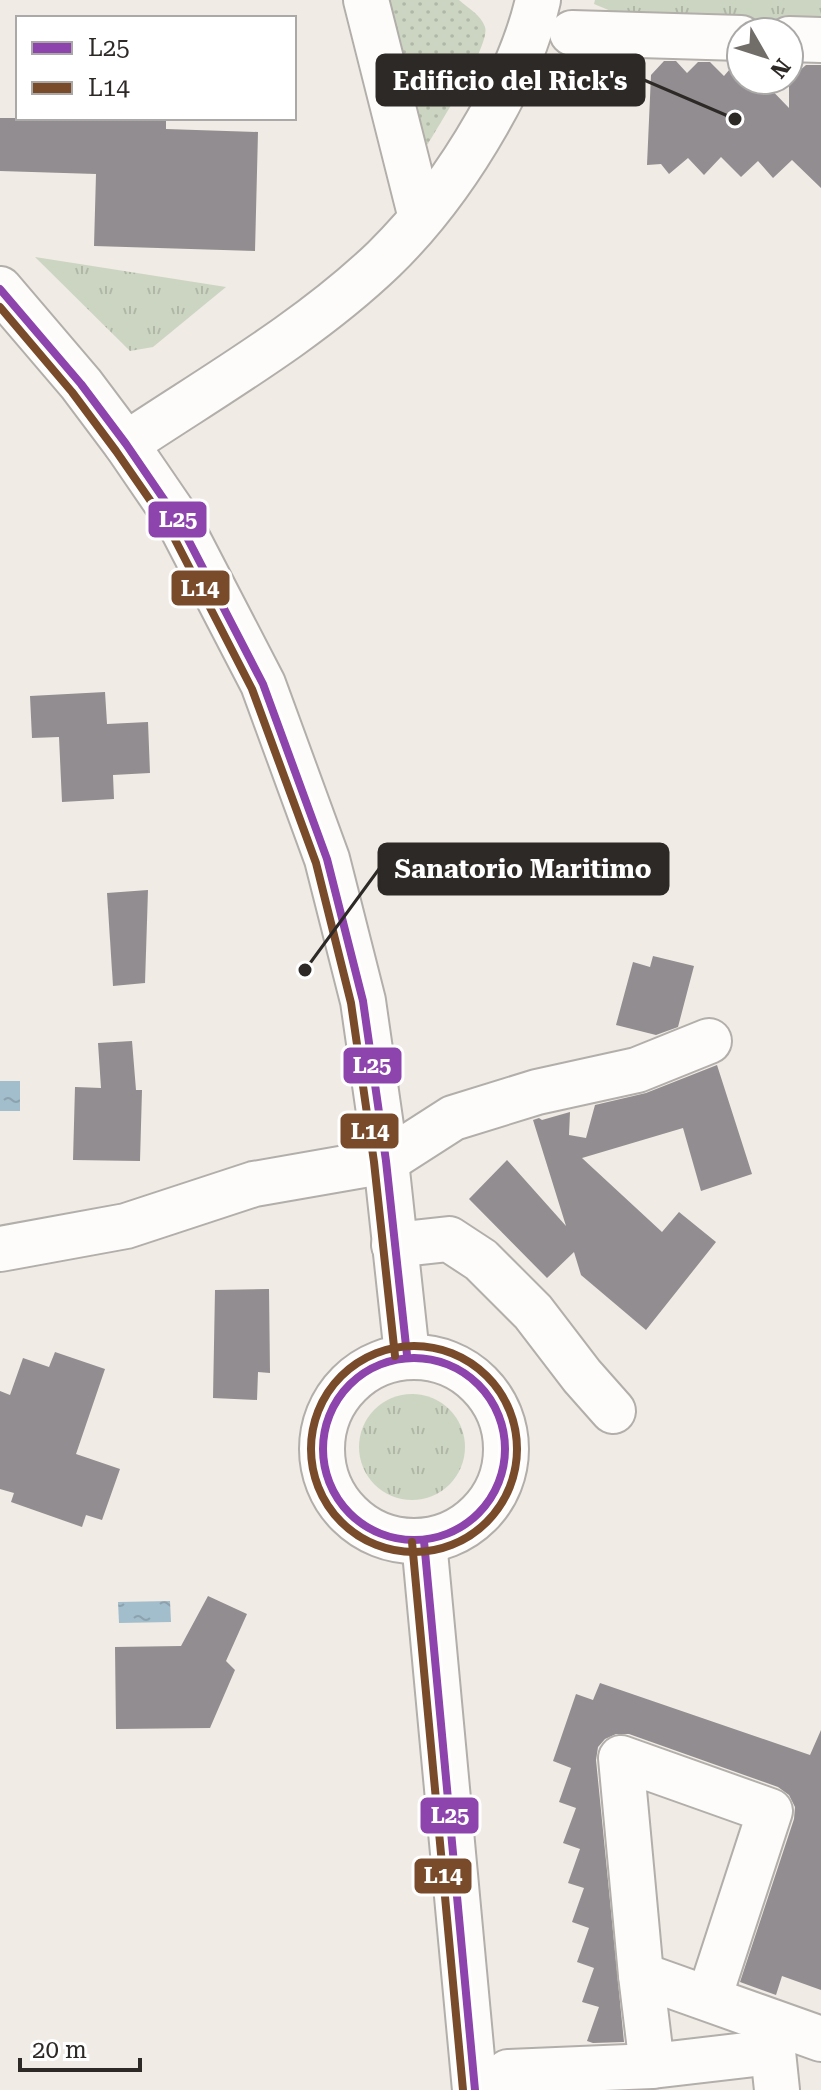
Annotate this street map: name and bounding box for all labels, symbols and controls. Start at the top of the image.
legend [16,16,296,120]
north arrow [725,16,805,96]
text: L25 [88,34,130,62]
text: N [765,54,795,83]
callout: Edificio del Rick's [377,55,644,105]
text: Edificio del Rick's [393,66,627,96]
text: L14 [88,74,130,102]
line badge: L25 [147,500,208,539]
text: L25 [159,507,197,532]
line badge: L14 [170,569,231,607]
text: L14 [181,576,220,601]
callout: Sanatorio Maritimo [379,844,668,894]
text: Sanatorio Maritimo [394,854,652,884]
line badge: L25 [342,1046,403,1085]
text: L25 [353,1053,391,1078]
line badge: L14 [339,1112,400,1150]
text: L14 [351,1119,390,1144]
line badge: L25 [419,1796,480,1835]
text: L25 [431,1803,469,1828]
line badge: L14 [413,1857,473,1895]
text: L14 [424,1863,463,1888]
scale bar [20,2022,140,2072]
text: 20 m [32,2036,87,2064]

